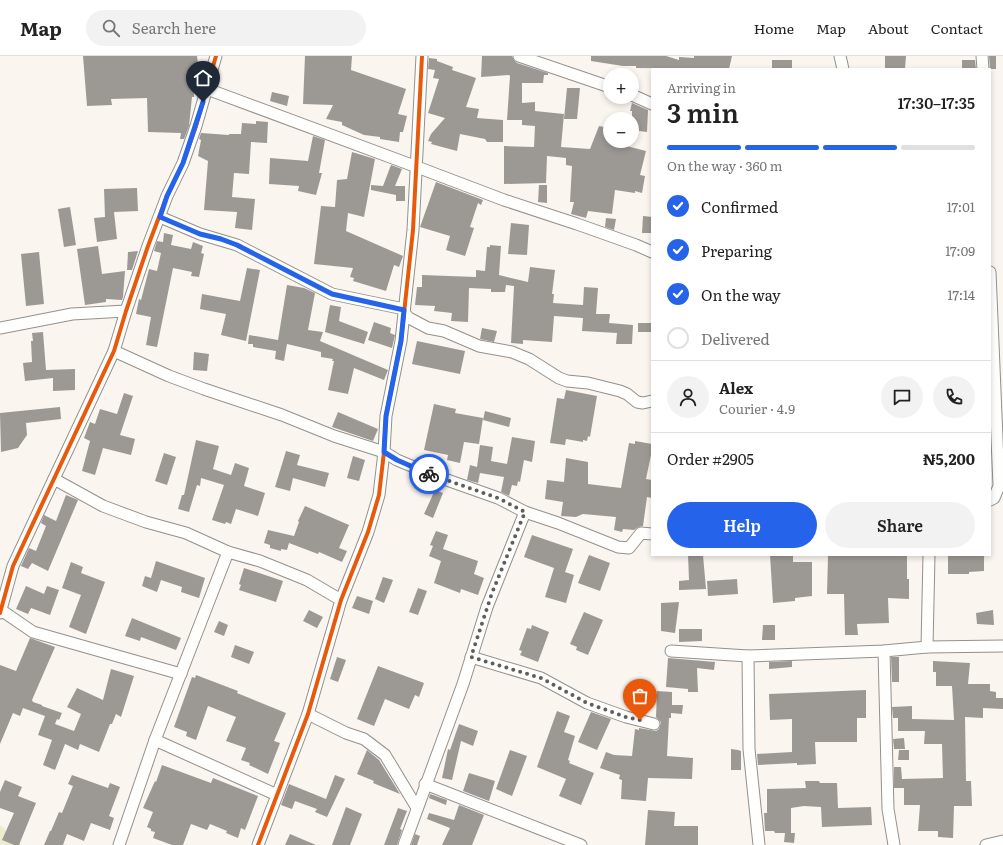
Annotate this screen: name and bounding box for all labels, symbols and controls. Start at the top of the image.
search box [86,10,366,46]
text: Map [20,14,62,42]
text: Search here [132,16,216,39]
icon: search [100,17,122,39]
text: Home [754,18,794,38]
text: Map [816,18,846,38]
text: About [868,18,909,38]
text: Contact [931,18,983,38]
pin [186,61,220,102]
icon: home [192,67,214,89]
map controls [603,68,639,148]
button: + [603,68,639,104]
text: Arriving in [667,78,736,97]
text: 17:30–17:35 [898,91,975,114]
text: 3 min [667,92,739,131]
button: − [603,112,639,148]
text: On the way · 360 m [667,156,782,175]
icon: check [667,195,689,217]
text: Confirmed [701,195,778,218]
text: 17:01 [947,197,975,216]
icon: check [667,239,689,261]
text: Preparing [701,239,772,262]
text: 17:09 [945,241,975,260]
icon: check [667,283,689,305]
text: On the way [701,283,781,306]
text: 17:14 [948,285,975,304]
text: Delivered [701,327,770,350]
button: person [667,376,709,418]
text: Alex [719,376,753,399]
button: chat [881,376,923,418]
button: phone [933,376,975,418]
text: Courier · 4.9 [719,399,795,418]
text: Order #2905 [667,447,754,470]
text: ₦5,200 [923,447,975,470]
courier [409,454,449,494]
icon: bike [418,463,440,485]
button: Help [667,502,817,548]
button: Share [825,502,975,548]
pin [623,679,657,720]
icon: bag [629,685,651,707]

